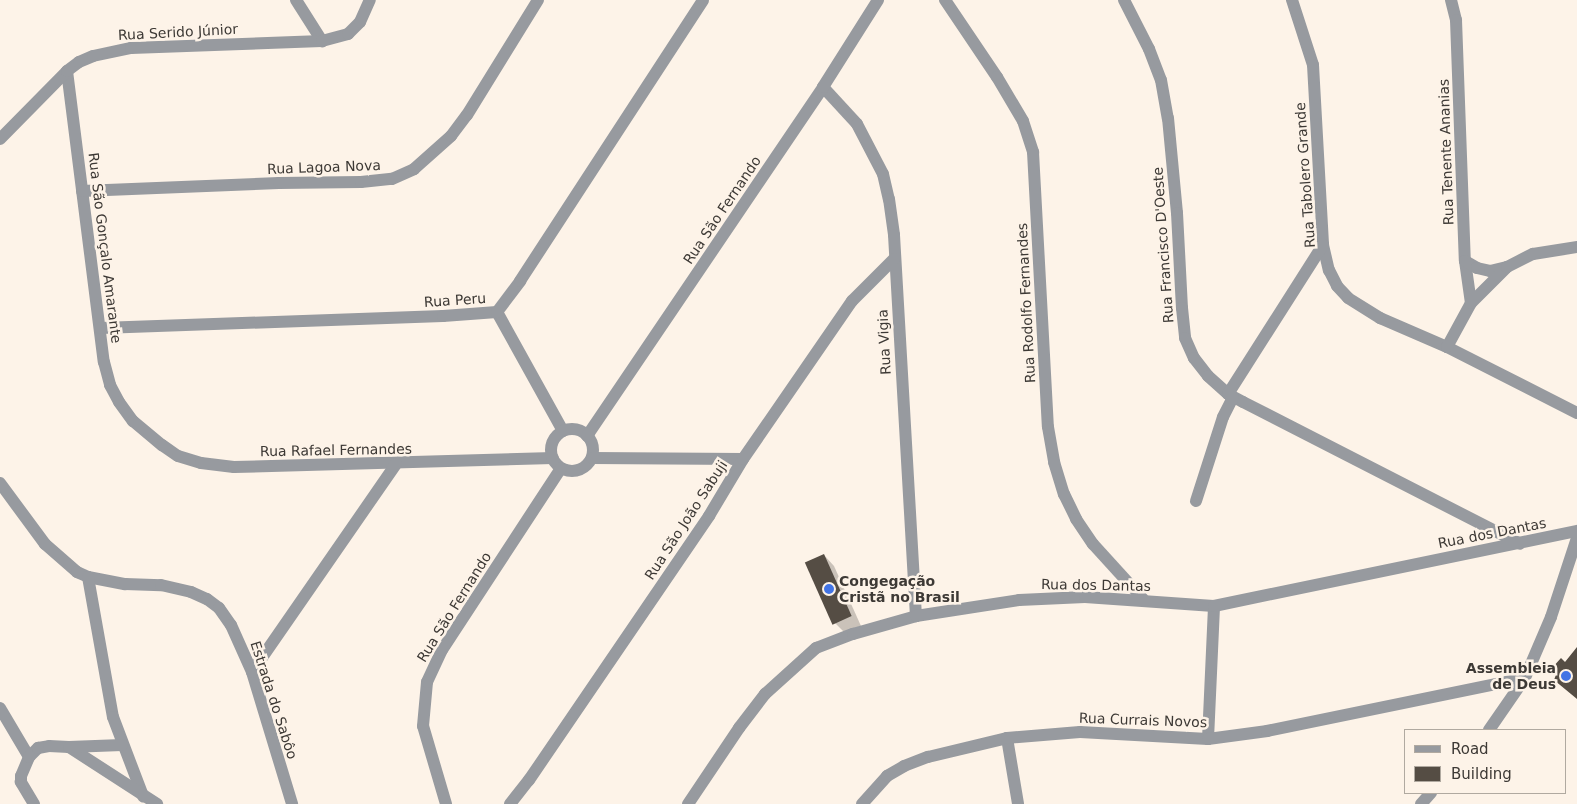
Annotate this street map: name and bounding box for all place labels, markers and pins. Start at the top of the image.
place label: Congegação Cristã no Brasil [839,573,960,606]
marker: Congegação Cristã no Brasil [823,583,835,595]
place label: Assembleia de Deus [1466,660,1556,692]
marker: Assembleia de Deus [1560,670,1572,682]

